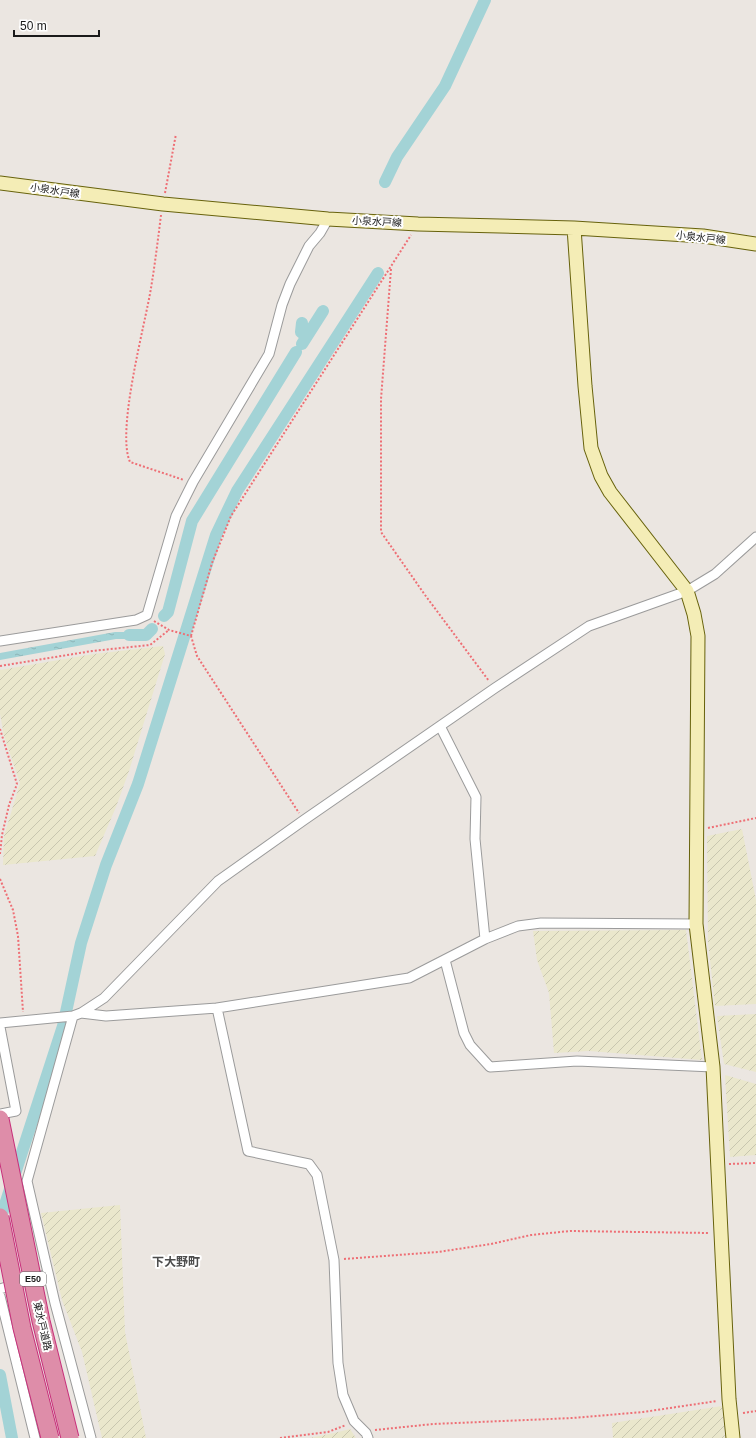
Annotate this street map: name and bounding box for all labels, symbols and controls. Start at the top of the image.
scale bar [14,12,99,38]
text: 50 m [20,19,47,33]
street label: 小泉水戸線 [29,182,80,199]
street label: 小泉水戸線 [352,215,402,228]
street label: 小泉水戸線 [676,229,726,246]
district label: 下大野町 [152,1255,200,1269]
road number: E50 [20,1272,46,1286]
street label: 東水戸道路 [32,1301,53,1352]

